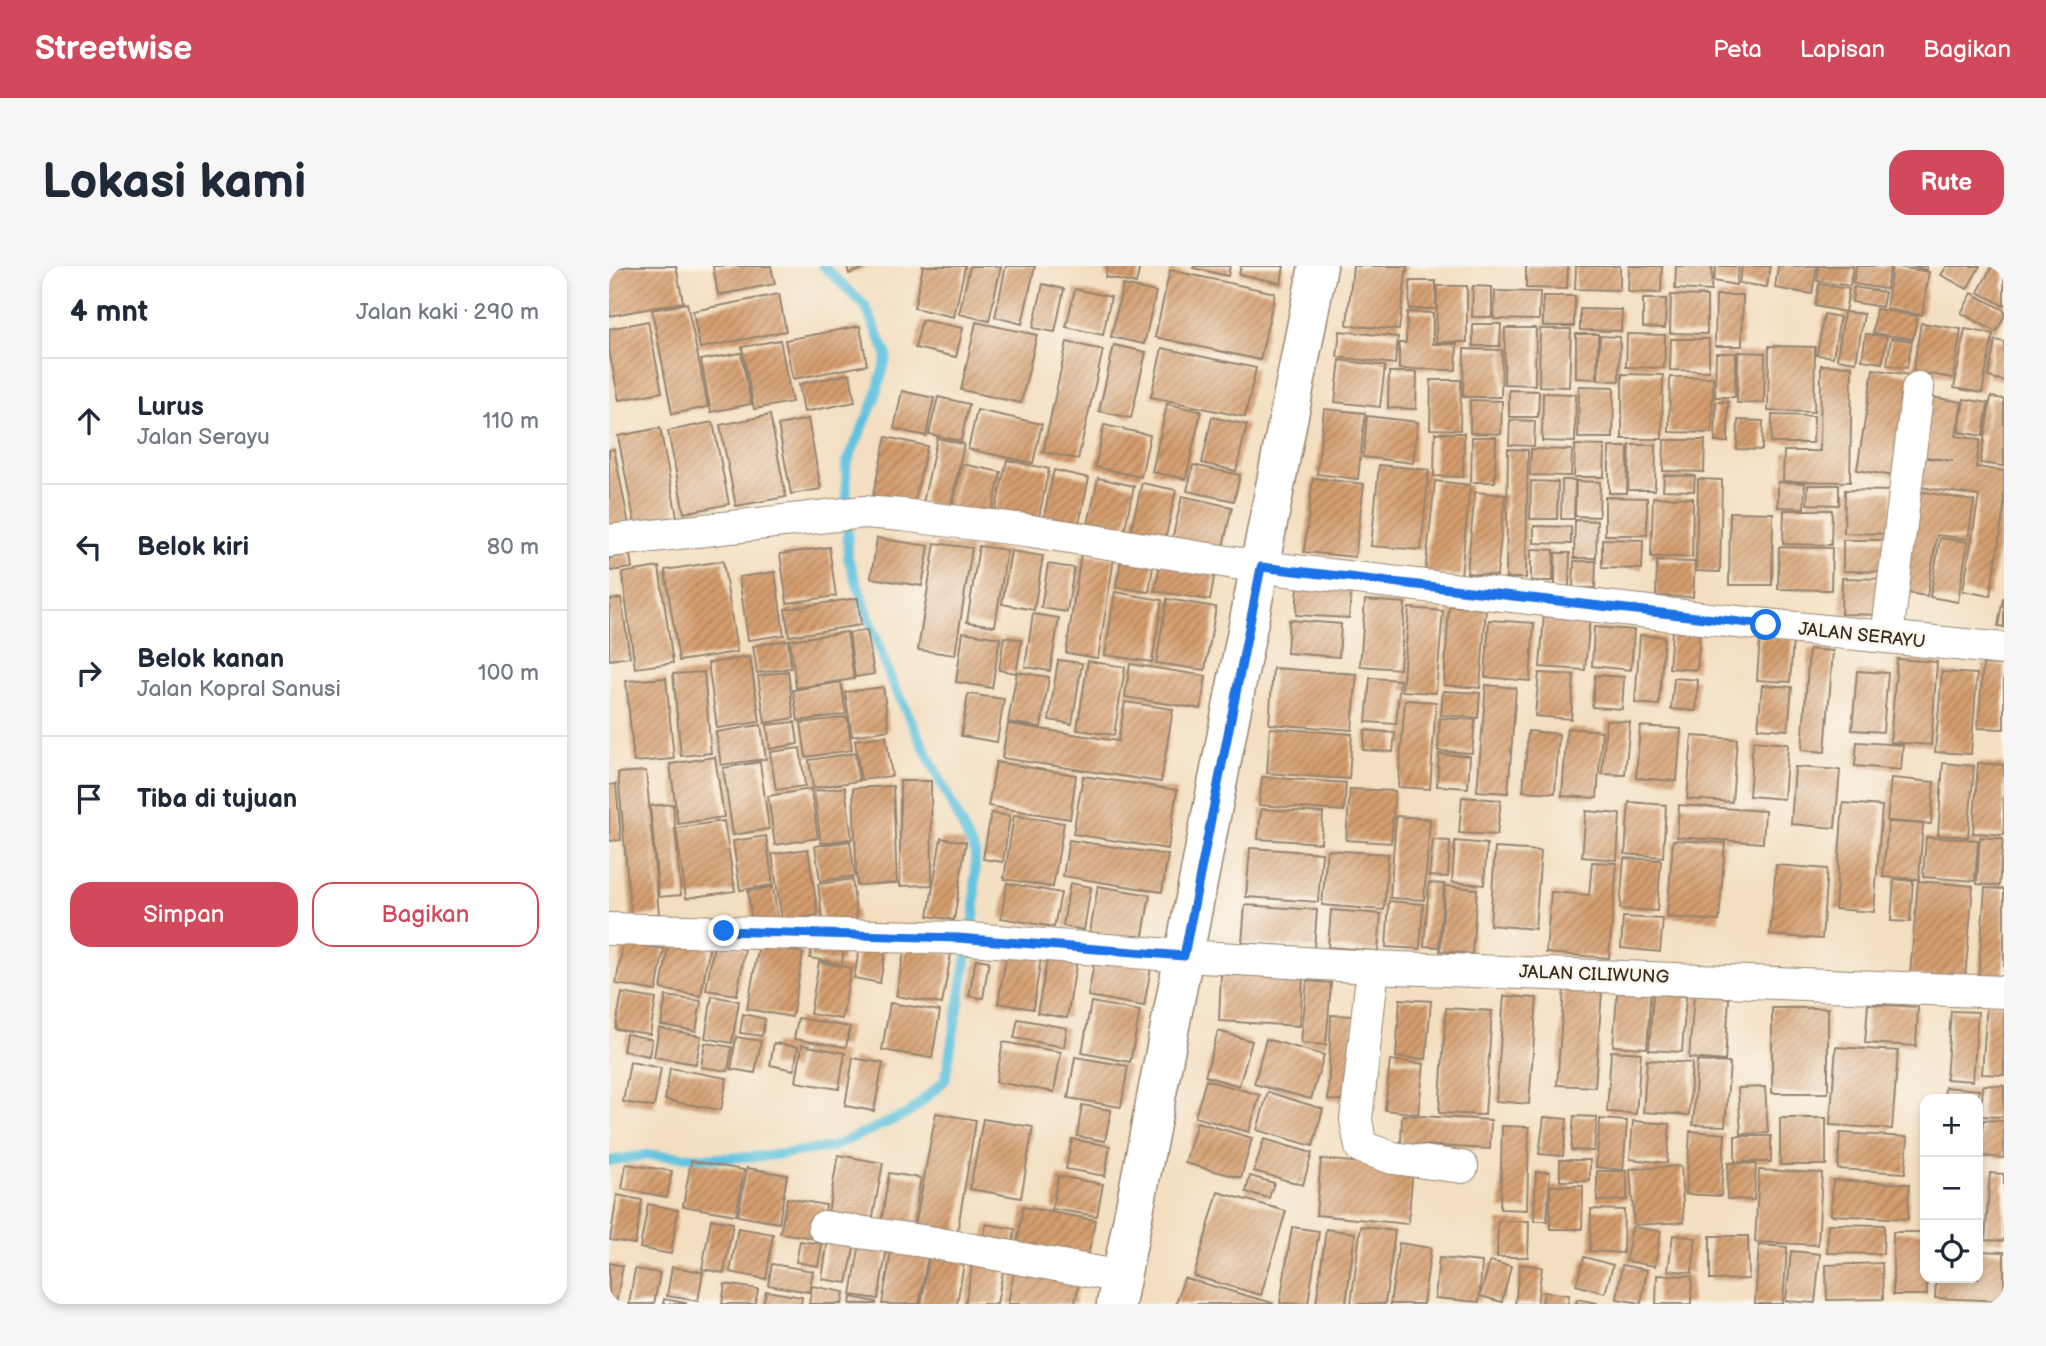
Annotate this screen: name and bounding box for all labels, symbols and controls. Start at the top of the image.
text: Streetwise [35,29,192,69]
text: Peta [1713,35,1762,64]
text: Lapisan [1800,35,1885,64]
text: Bagikan [1923,35,2011,64]
button: Rute [1889,150,2004,215]
text: Lokasi kami [42,153,306,212]
text: 4 mnt [70,294,148,330]
text: Jalan kaki · 290 m [356,298,539,326]
text: Lurus [137,392,204,423]
icon: ahead [70,402,108,440]
text: 110 m [482,407,539,435]
text: Jalan Serayu [137,423,270,451]
icon: left [70,528,108,566]
text: Belok kiri [137,532,249,563]
text: 80 m [487,533,539,561]
route start [1750,609,1781,640]
street label: JALAN SERAYU [1797,618,1926,653]
text: Belok kanan [137,644,284,675]
icon: right [70,654,108,692]
text: 100 m [478,659,539,687]
text: Jalan Kopral Sanusi [137,675,341,703]
icon: arrive [70,780,108,818]
text: Tiba di tujuan [137,784,297,815]
button: Simpan [70,882,298,947]
button: Bagikan [312,882,539,947]
route end [708,915,739,946]
street label: JALAN CILIWUNG [1519,961,1669,988]
map controls [1920,1094,1983,1283]
button: + [1920,1094,1983,1157]
button: − [1920,1157,1983,1220]
button: locate [1920,1220,1983,1283]

